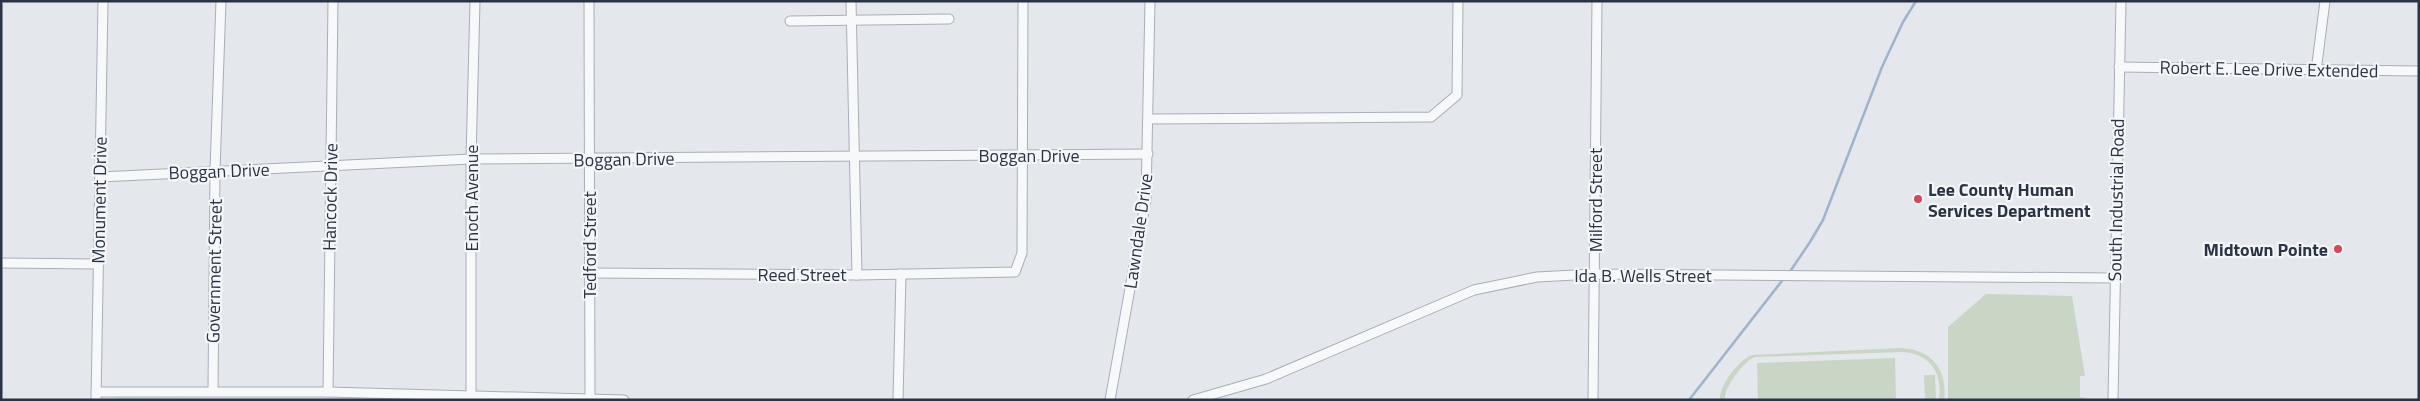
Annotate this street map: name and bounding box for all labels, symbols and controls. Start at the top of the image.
street label: Robert E. Lee Drive Extended [2159,54,2379,84]
street label: South Industrial Road [2101,118,2131,282]
street label: Monument Drive [84,136,114,264]
street label: Boggan Drive [978,142,1080,169]
street label: Hancock Drive [316,143,344,251]
street label: Enoch Avenue [458,145,485,251]
street label: Boggan Drive [573,145,675,173]
street label: Milford Street [1582,147,1609,252]
street label: Boggan Drive [168,156,270,186]
street label: Lawndale Drive [1117,172,1159,290]
place label: Lee County Human Services Department [1928,176,2091,224]
street label: Tedford Street [576,191,603,299]
marker: Lee County Human Services Department [1912,193,1924,205]
street label: Government Street [199,198,229,343]
place label: Midtown Pointe [2204,236,2328,263]
marker: Midtown Pointe [2332,243,2344,255]
street label: Reed Street [758,261,847,288]
street label: Ida B. Wells Street [1574,262,1712,289]

